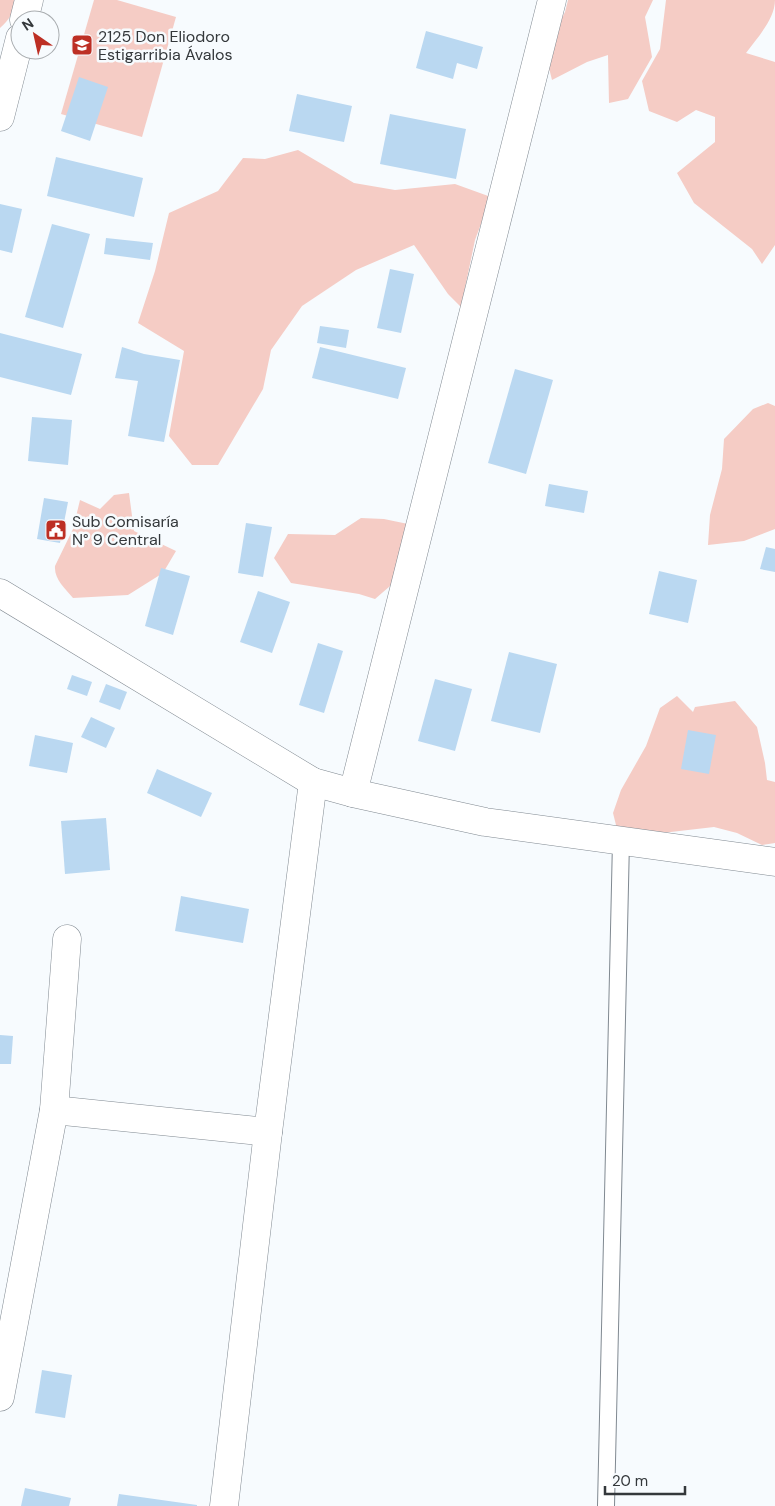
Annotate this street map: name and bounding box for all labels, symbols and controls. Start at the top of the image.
north arrow [10,10,60,60]
text: N [18,14,37,35]
place label: 2125 Don Eliodoro Estigarribia Ávalos [98,26,233,65]
school or university icon: 2125 Don Eliodoro Estigarribia Ávalos [70,33,94,57]
place label: Sub Comisaría N° 9 Central [72,511,179,550]
public building icon: Sub Comisaría N° 9 Central [44,518,68,542]
scale bar [605,1464,685,1496]
text: 20 m [612,1471,648,1491]

